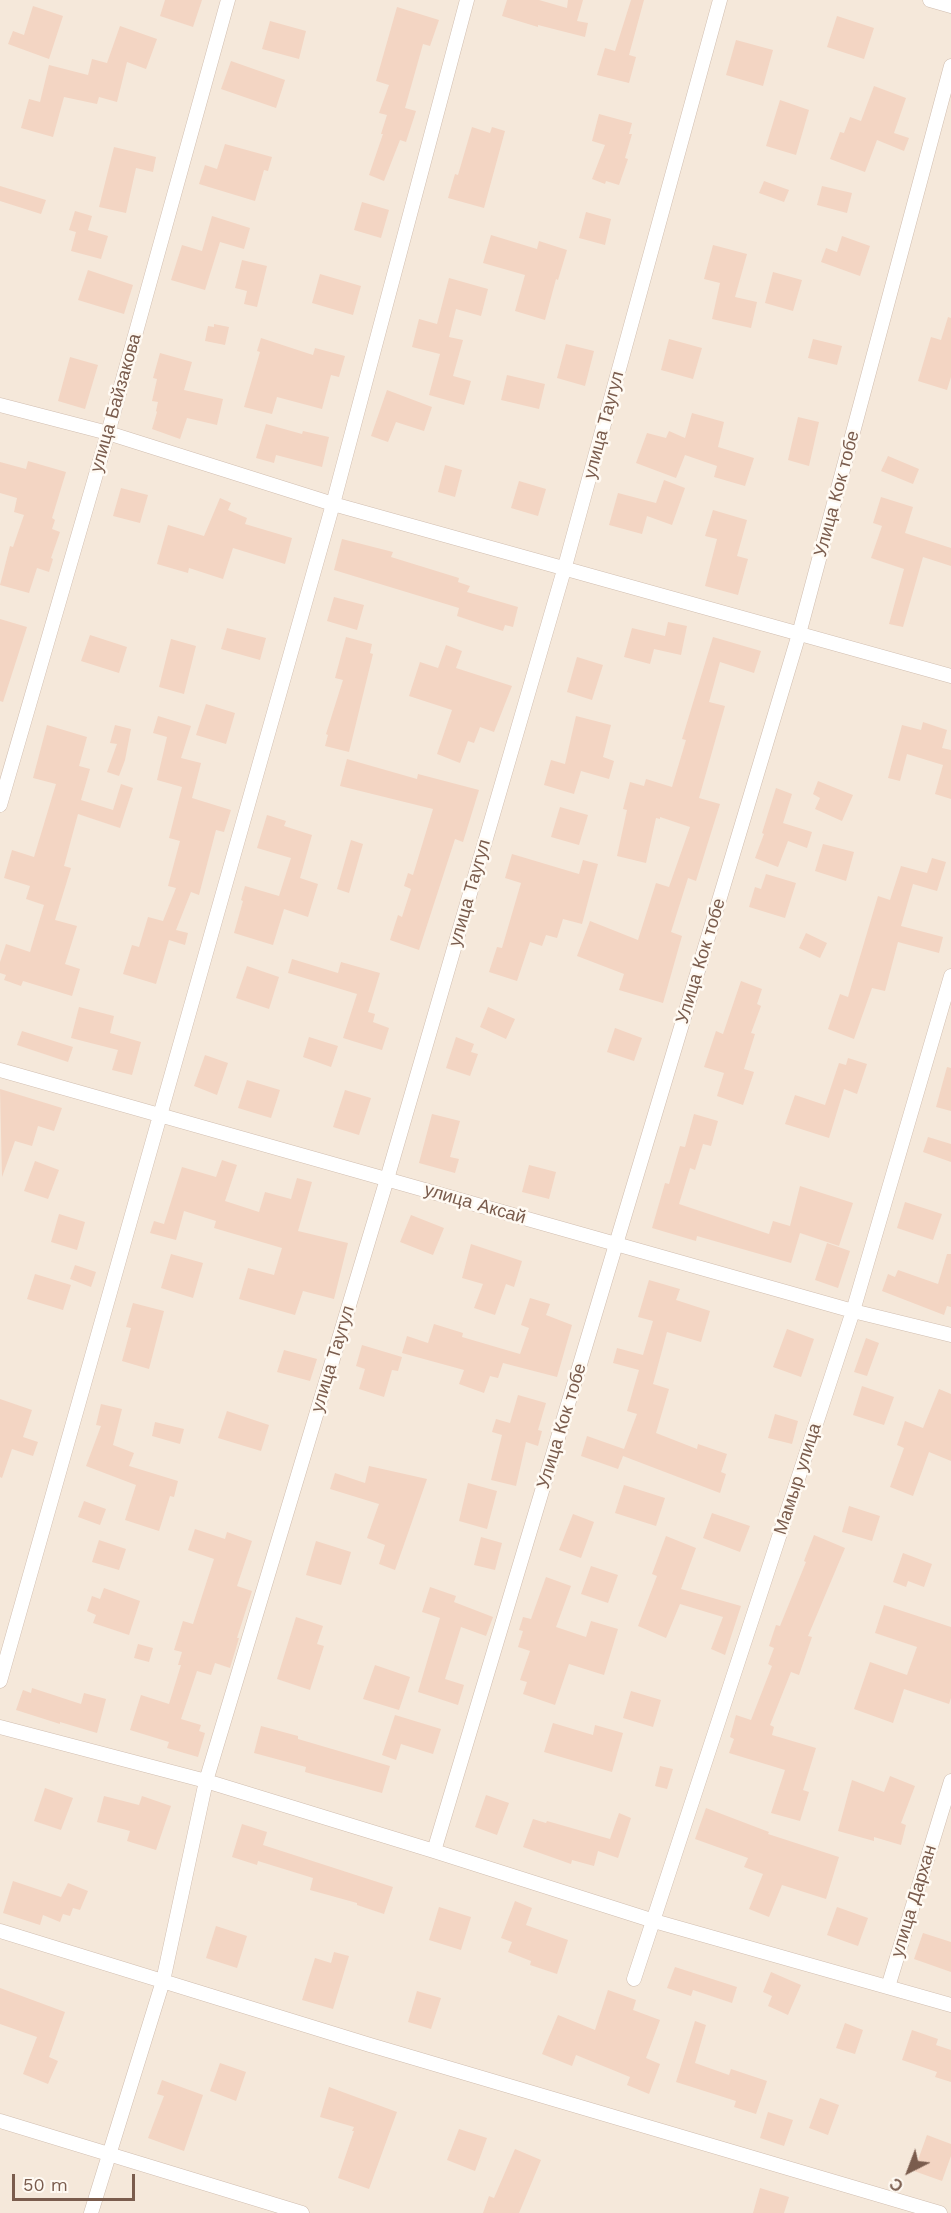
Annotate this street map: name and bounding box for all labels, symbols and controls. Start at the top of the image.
street label: улица Байзакова [86,331,146,475]
street label: улица Таугул [579,369,629,481]
street label: Улица Кок тобе [810,428,864,560]
street label: улица Таугул [444,837,496,949]
street label: Улица Кок тобе [672,896,730,1026]
street label: улица Аксай [422,1179,528,1229]
street label: улица Таугул [307,1303,359,1415]
street label: Улица Кок тобе [533,1361,591,1491]
street label: Мамыр улица [770,1420,826,1538]
street label: улица Дархан [887,1842,941,1960]
north arrow [879,2141,939,2201]
scale bar [15,2162,138,2200]
text: 50 m [23,2174,68,2195]
text: С [886,2174,907,2196]

